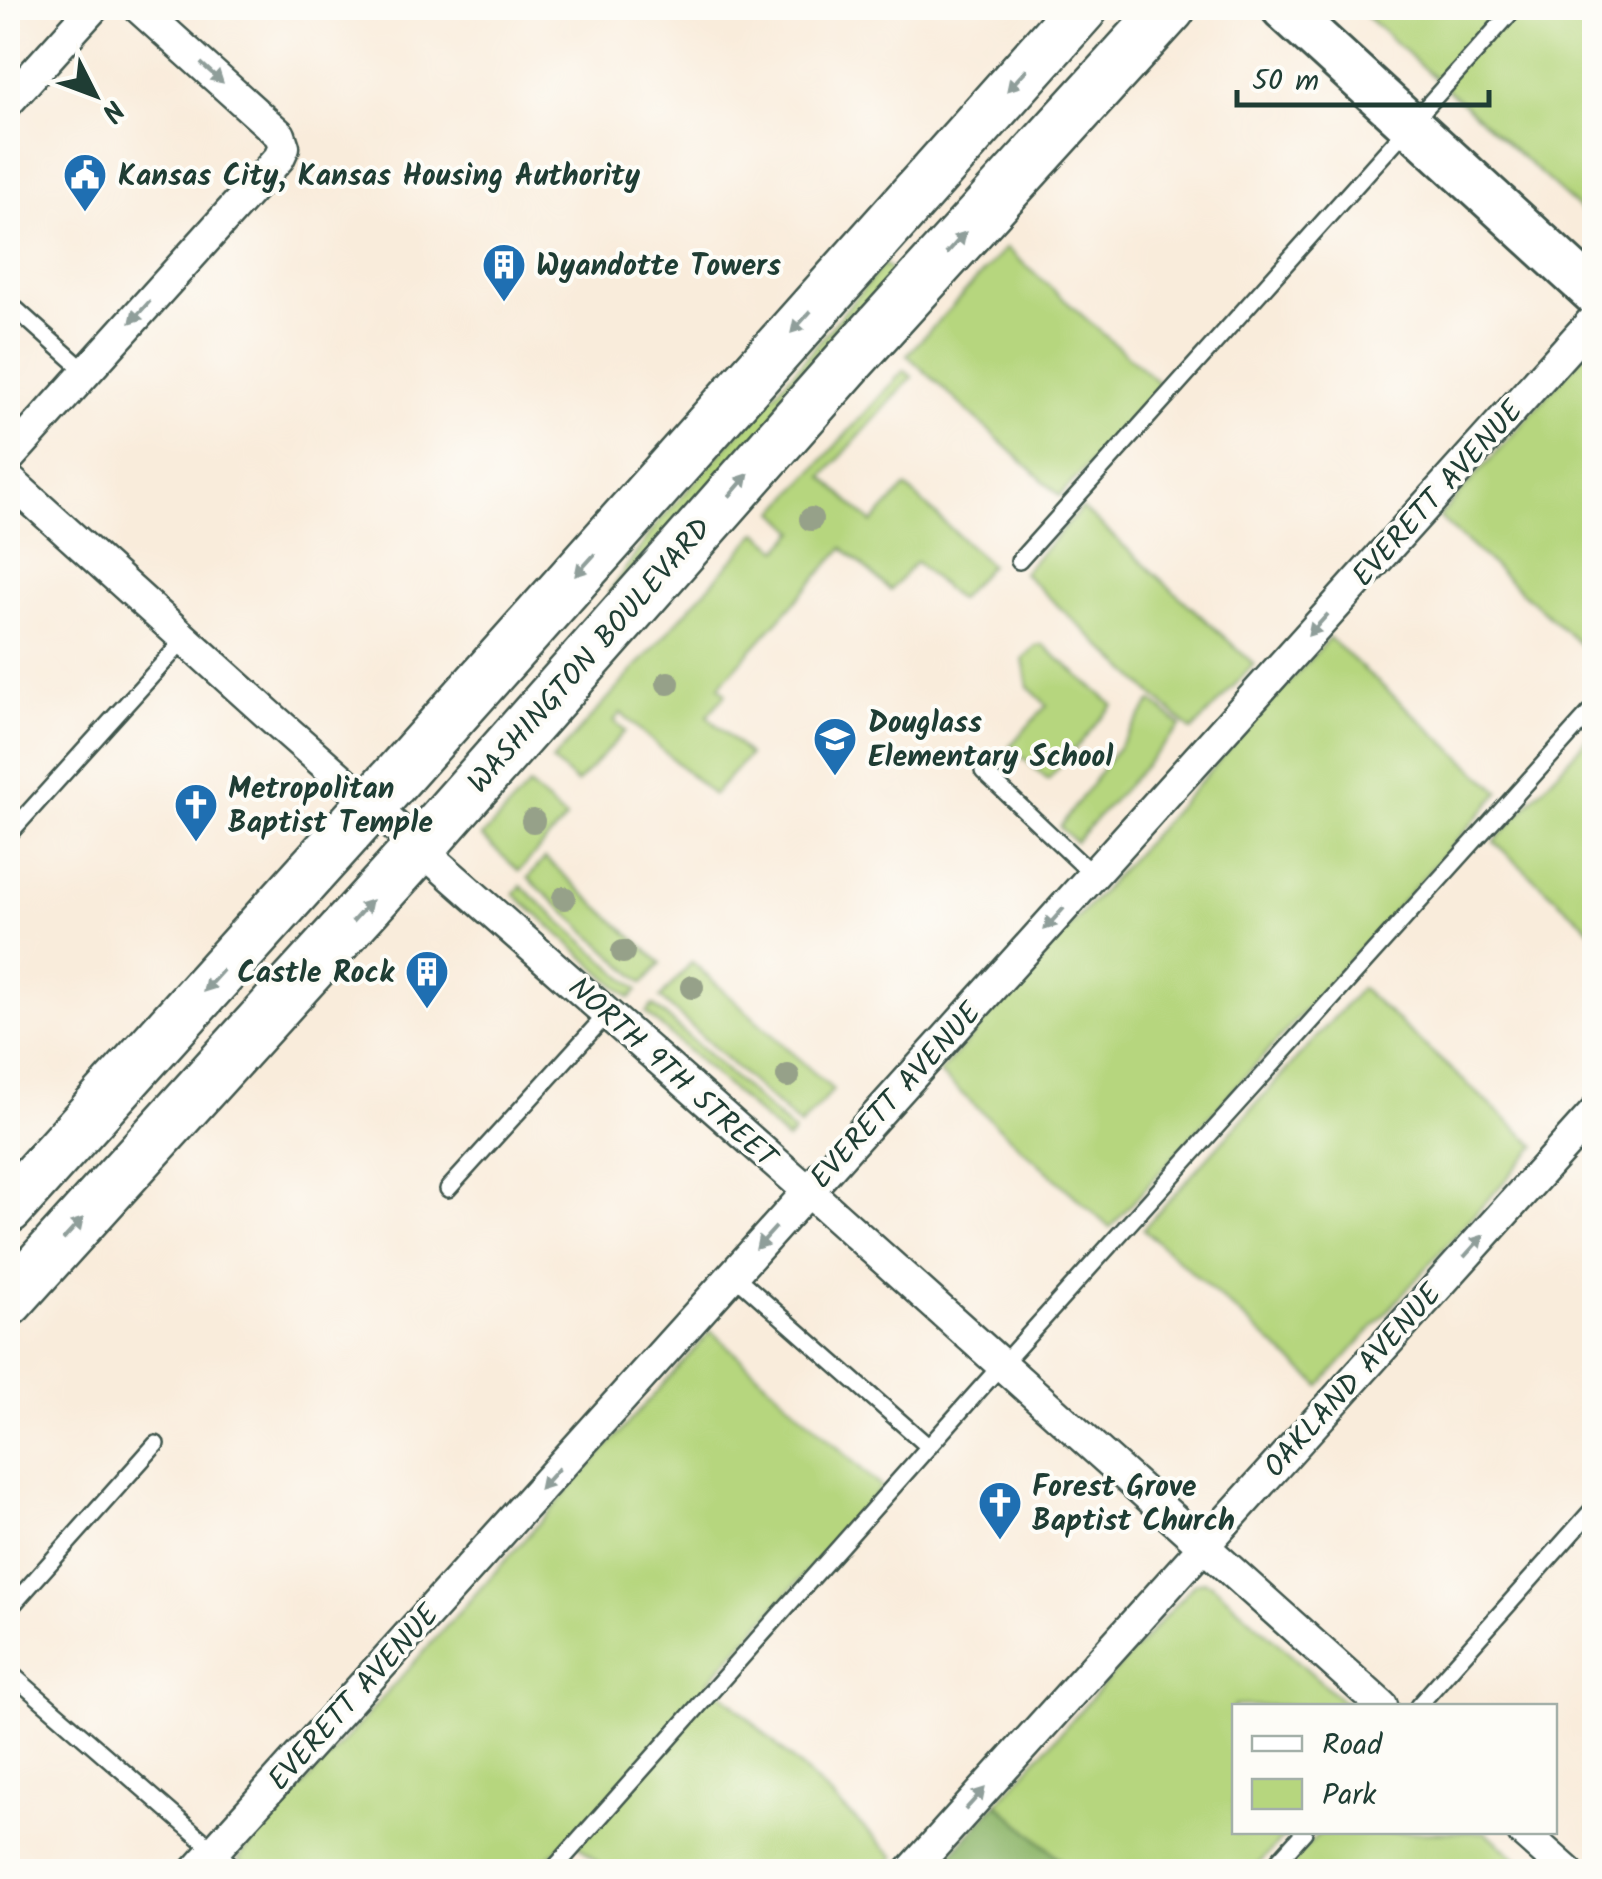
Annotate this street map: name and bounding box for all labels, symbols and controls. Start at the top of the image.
north arrow [45,45,145,145]
scale bar [1237,45,1490,107]
text: 50 m [1252,58,1319,106]
one-way arrow [199,61,224,83]
one-way arrow [1007,67,1029,92]
text: N [89,88,134,132]
public building icon: Kansas City, Kansas Housing Authority [62,152,108,213]
place label: Kansas City, Kansas Housing Authority [118,153,641,201]
one-way arrow [944,231,967,255]
building icon: Wyandotte Towers [481,242,527,303]
place label: Wyandotte Towers [536,243,781,291]
one-way arrow [129,300,152,324]
one-way arrow [790,309,812,334]
street label: EVERETT AVENUE [1341,389,1537,599]
one-way arrow [728,473,750,498]
street label: WASHINGTON BOULEVARD [457,507,724,805]
one-way arrow [574,553,596,578]
one-way arrow [1308,612,1330,637]
place label: Douglass Elementary School [868,700,1113,782]
school or university icon: Douglass Elementary School [812,716,858,777]
place label: Metropolitan Baptist Temple [228,766,433,848]
church icon: Metropolitan Baptist Temple [173,782,219,843]
one-way arrow [350,899,373,923]
one-way arrow [1043,907,1066,931]
building icon: Castle Rock [404,949,450,1010]
place label: Castle Rock [237,950,395,998]
street label: NORTH 9TH STREET [556,966,789,1183]
one-way arrow [202,968,224,993]
street label: EVERETT AVENUE [799,991,995,1201]
one-way arrow [61,1217,84,1241]
one-way arrow [755,1226,778,1250]
one-way arrow [1463,1234,1485,1259]
street label: OAKLAND AVENUE [1253,1272,1455,1490]
place label: Forest Grove Baptist Church [1032,1464,1235,1546]
one-way arrow [538,1466,560,1491]
church icon: Forest Grove Baptist Church [977,1480,1023,1541]
street label: EVERETT AVENUE [257,1593,453,1803]
legend [1232,1704,1557,1834]
text: Road [1322,1722,1383,1770]
text: Park [1322,1772,1377,1820]
one-way arrow [964,1787,986,1812]

